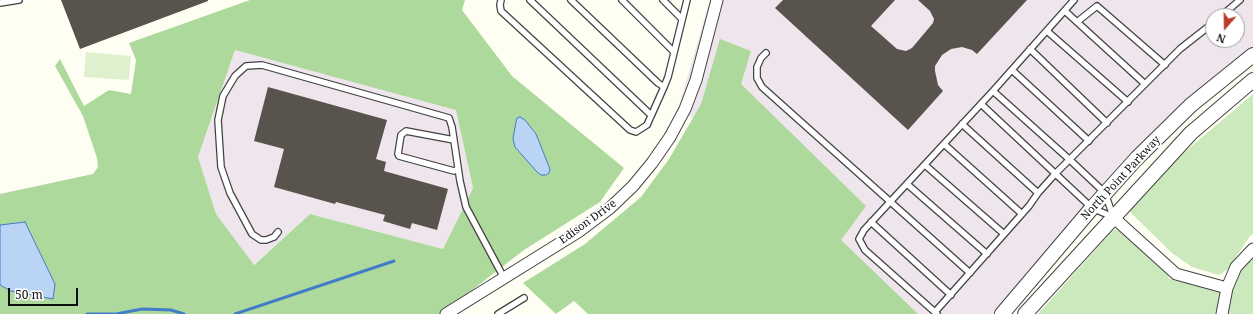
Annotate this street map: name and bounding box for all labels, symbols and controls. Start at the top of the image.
north arrow [1205,8,1245,48]
text: N [1214,30,1228,47]
street label: North Point Parkway [1079,133,1163,223]
street label: Edison Drive [557,197,619,247]
scale bar [10,280,80,306]
text: 50 m [15,286,43,303]

